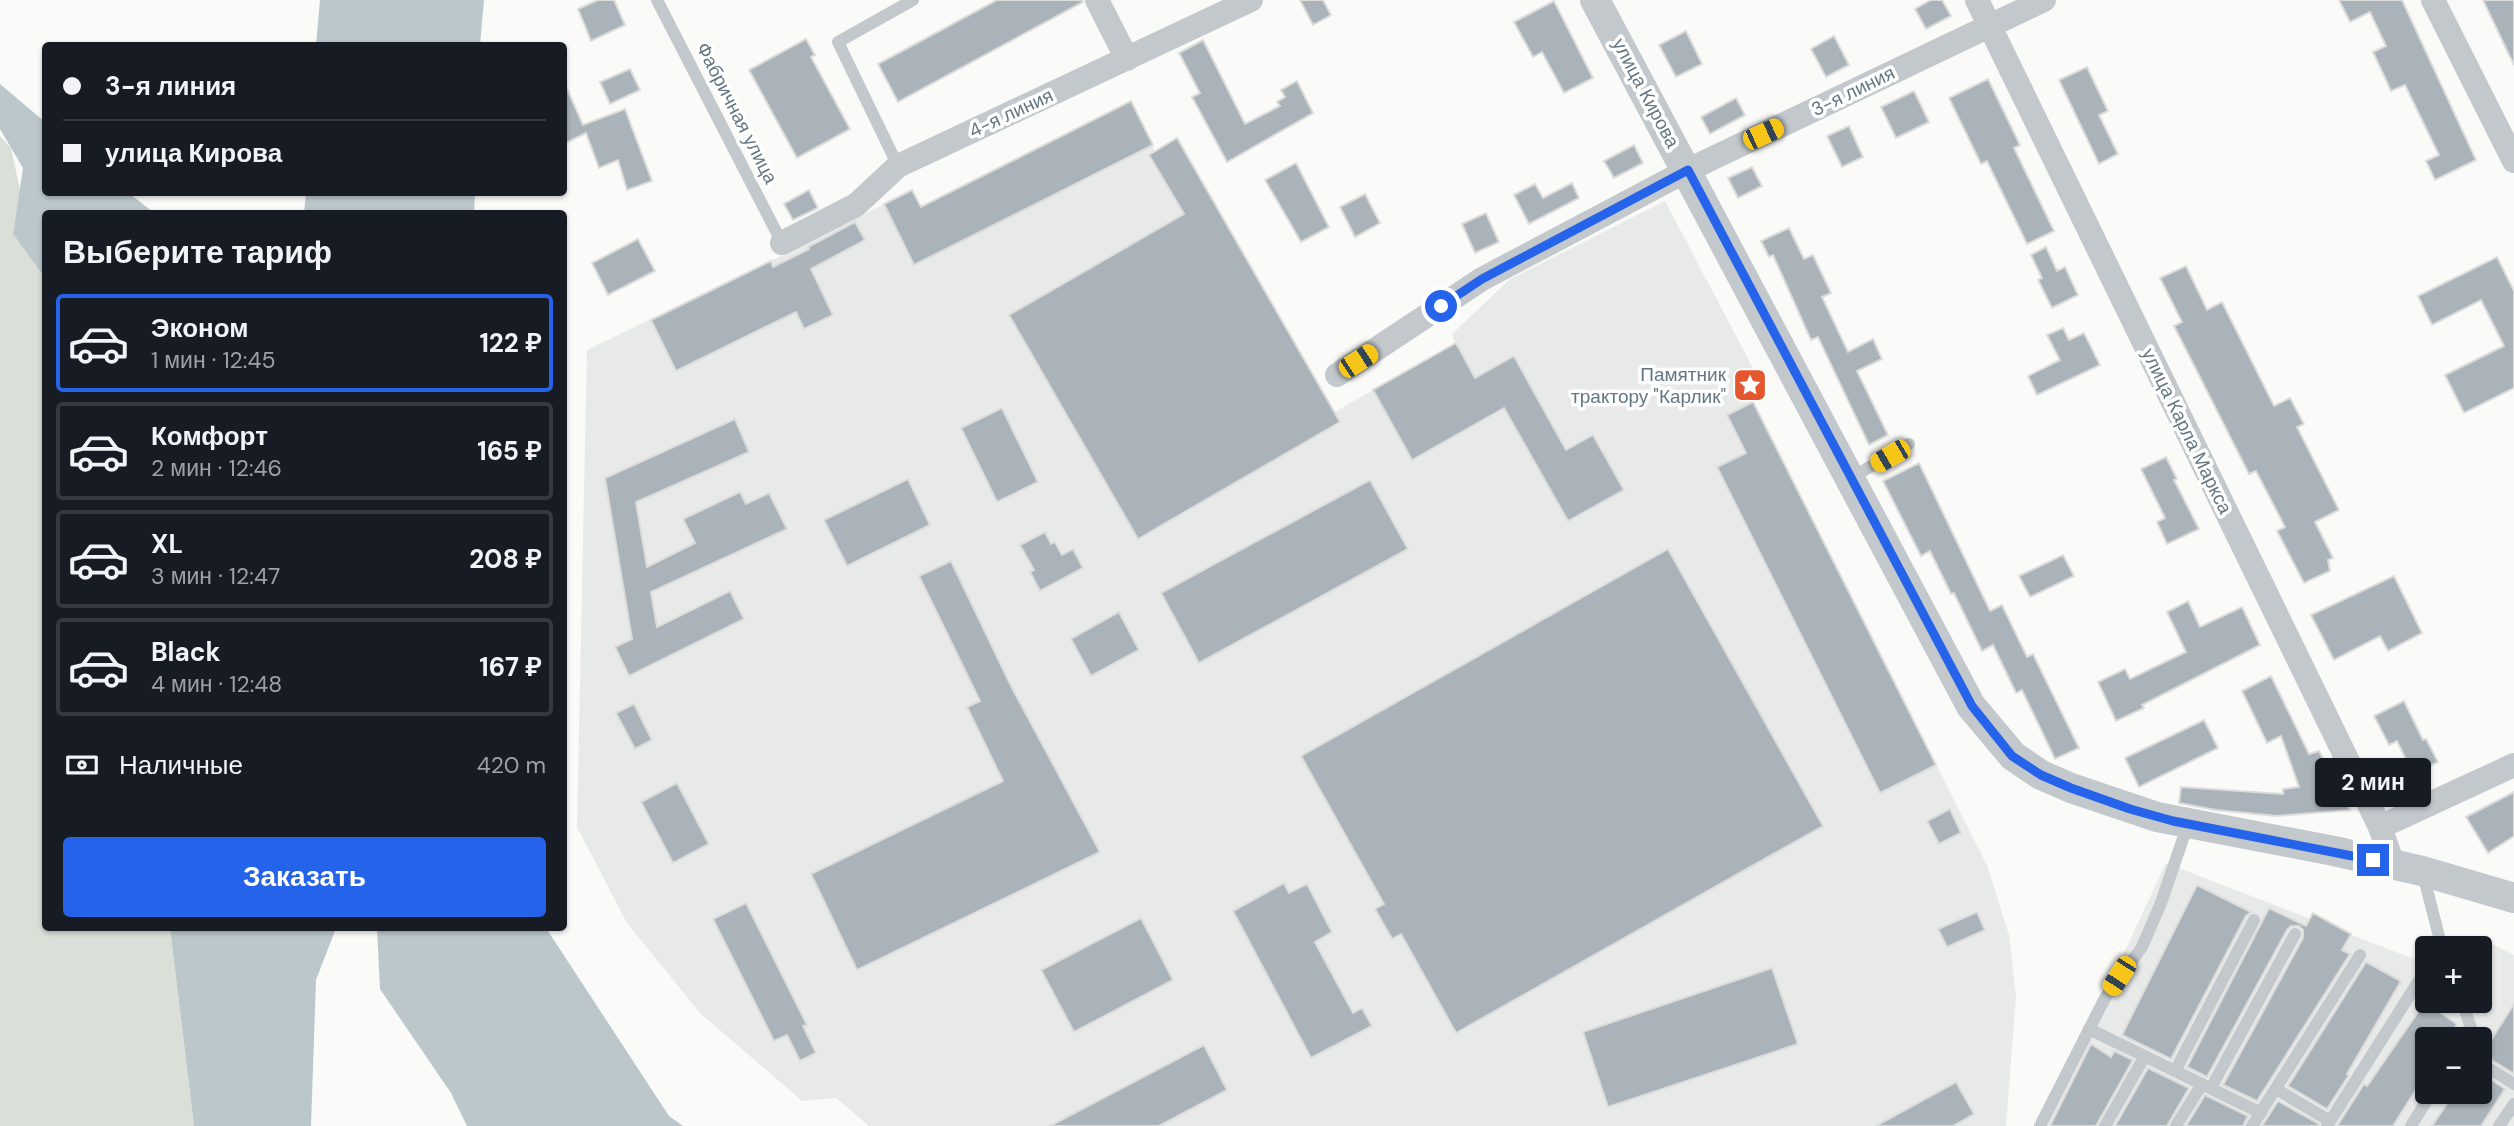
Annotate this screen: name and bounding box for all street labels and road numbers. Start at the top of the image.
street label: улица Кирова [1607,34,1686,152]
street label: Фабричная улица [691,38,784,188]
street label: 3-я линия [1807,60,1899,122]
street label: 4-я линия [965,83,1057,143]
street label: улица Карла Маркса [2136,344,2238,518]

